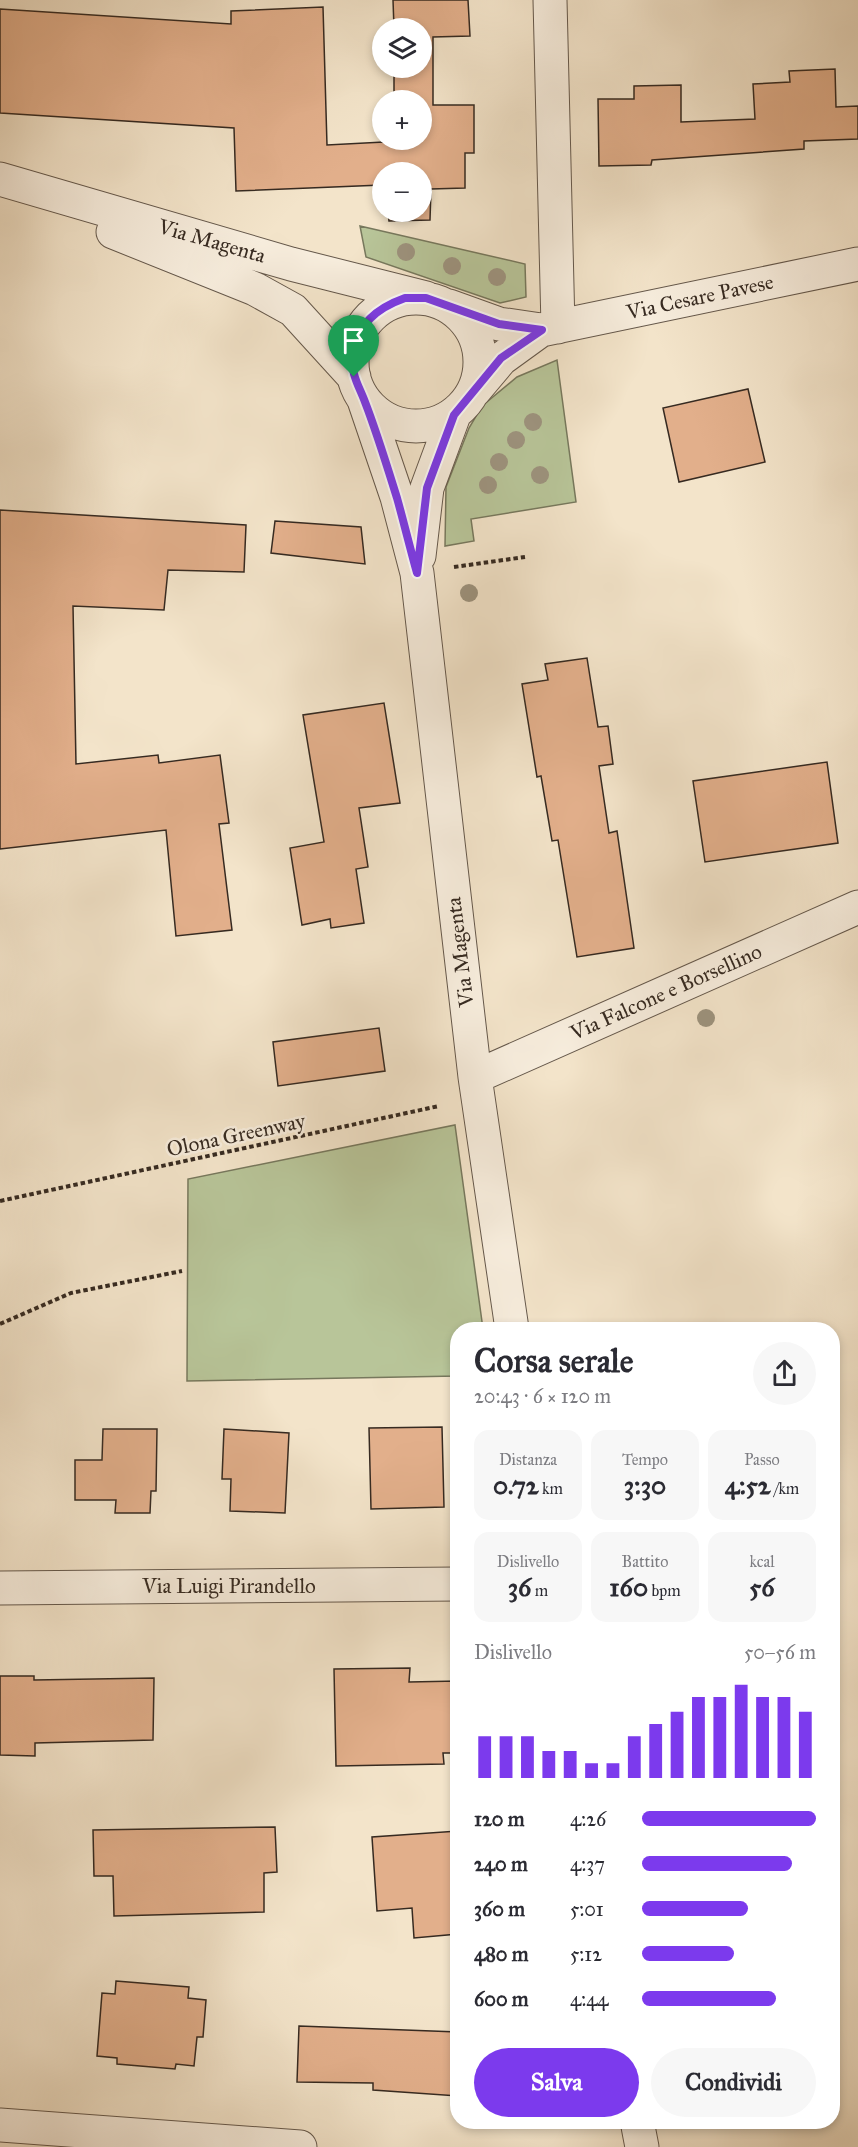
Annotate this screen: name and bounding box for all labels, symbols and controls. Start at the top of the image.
map controls [372,18,432,222]
button: layers [372,18,432,78]
button: + [372,90,432,150]
button: − [372,162,432,222]
street label: Via Magenta [154,213,269,269]
street label: Via Cesare Pavese [623,269,776,325]
pin [328,315,379,377]
icon: arrive [337,324,370,357]
street label: Via Magenta [440,896,480,1009]
street label: Via Falcone e Borsellino [565,938,766,1046]
street label: Olona Greenway [164,1107,309,1162]
text: Corsa serale [474,1341,633,1381]
button: share [753,1342,816,1405]
text: 20:43 · 6 × 120 m [474,1384,611,1408]
text: Distanza [499,1450,557,1469]
text: Tempo [622,1450,668,1469]
text: Passo [744,1450,780,1469]
text: 0.72 [493,1469,539,1501]
text: 3:30 [624,1469,666,1501]
text: 4:52 [725,1469,771,1501]
text: km [539,1479,563,1498]
text: /km [771,1479,799,1498]
text: Dislivello [497,1552,559,1571]
text: Battito [622,1552,668,1571]
text: kcal [749,1552,775,1571]
text: 36 [508,1571,531,1603]
text: 160 [609,1571,648,1603]
text: 56 [749,1571,775,1603]
street label: Via Luigi Pirandello [141,1573,316,1599]
text: m [531,1581,548,1600]
text: bpm [648,1581,681,1600]
text: Dislivello [474,1640,552,1664]
text: 50–56 m [744,1640,816,1664]
text: 120 m [474,1807,525,1831]
text: 4:26 [570,1807,606,1831]
text: 240 m [474,1852,528,1876]
text: 4:37 [570,1852,605,1876]
text: 360 m [474,1897,525,1921]
text: 5:01 [570,1897,604,1921]
text: 480 m [474,1942,529,1966]
text: 5:12 [570,1942,602,1966]
text: 600 m [474,1987,529,2011]
text: 4:44 [570,1987,608,2011]
button: Salva [474,2048,639,2117]
button: Condividi [651,2048,816,2117]

